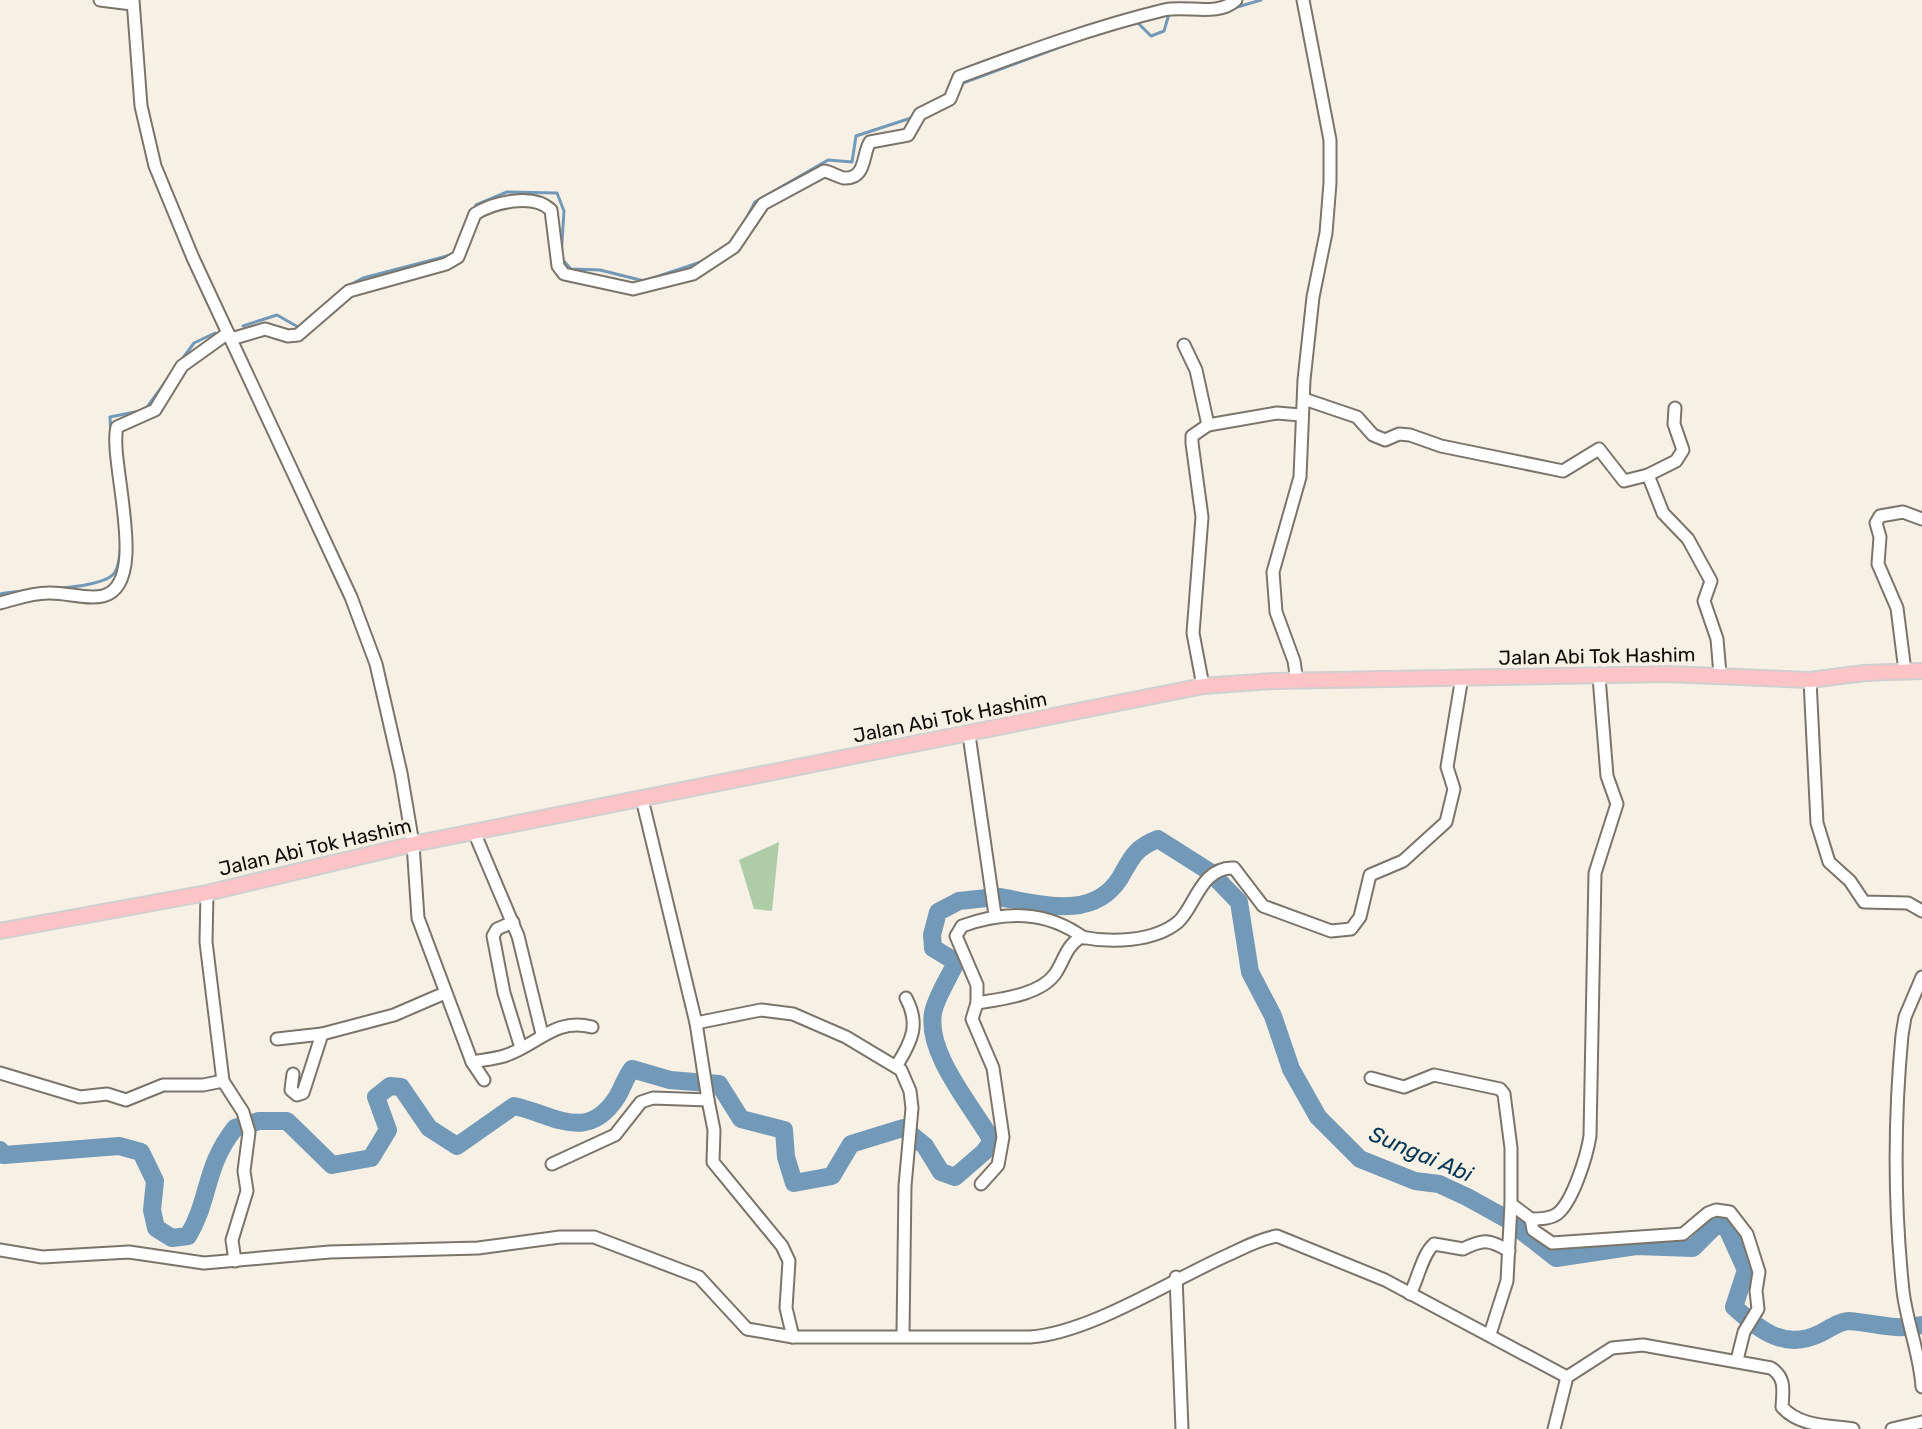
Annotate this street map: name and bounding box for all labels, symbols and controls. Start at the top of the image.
street label: Jalan Abi Tok Hashim [1498,642,1696,670]
street label: Jalan Abi Tok Hashim [851,686,1049,748]
street label: Jalan Abi Tok Hashim [216,813,414,881]
water label: Sungai Abi [1365,1120,1477,1188]

